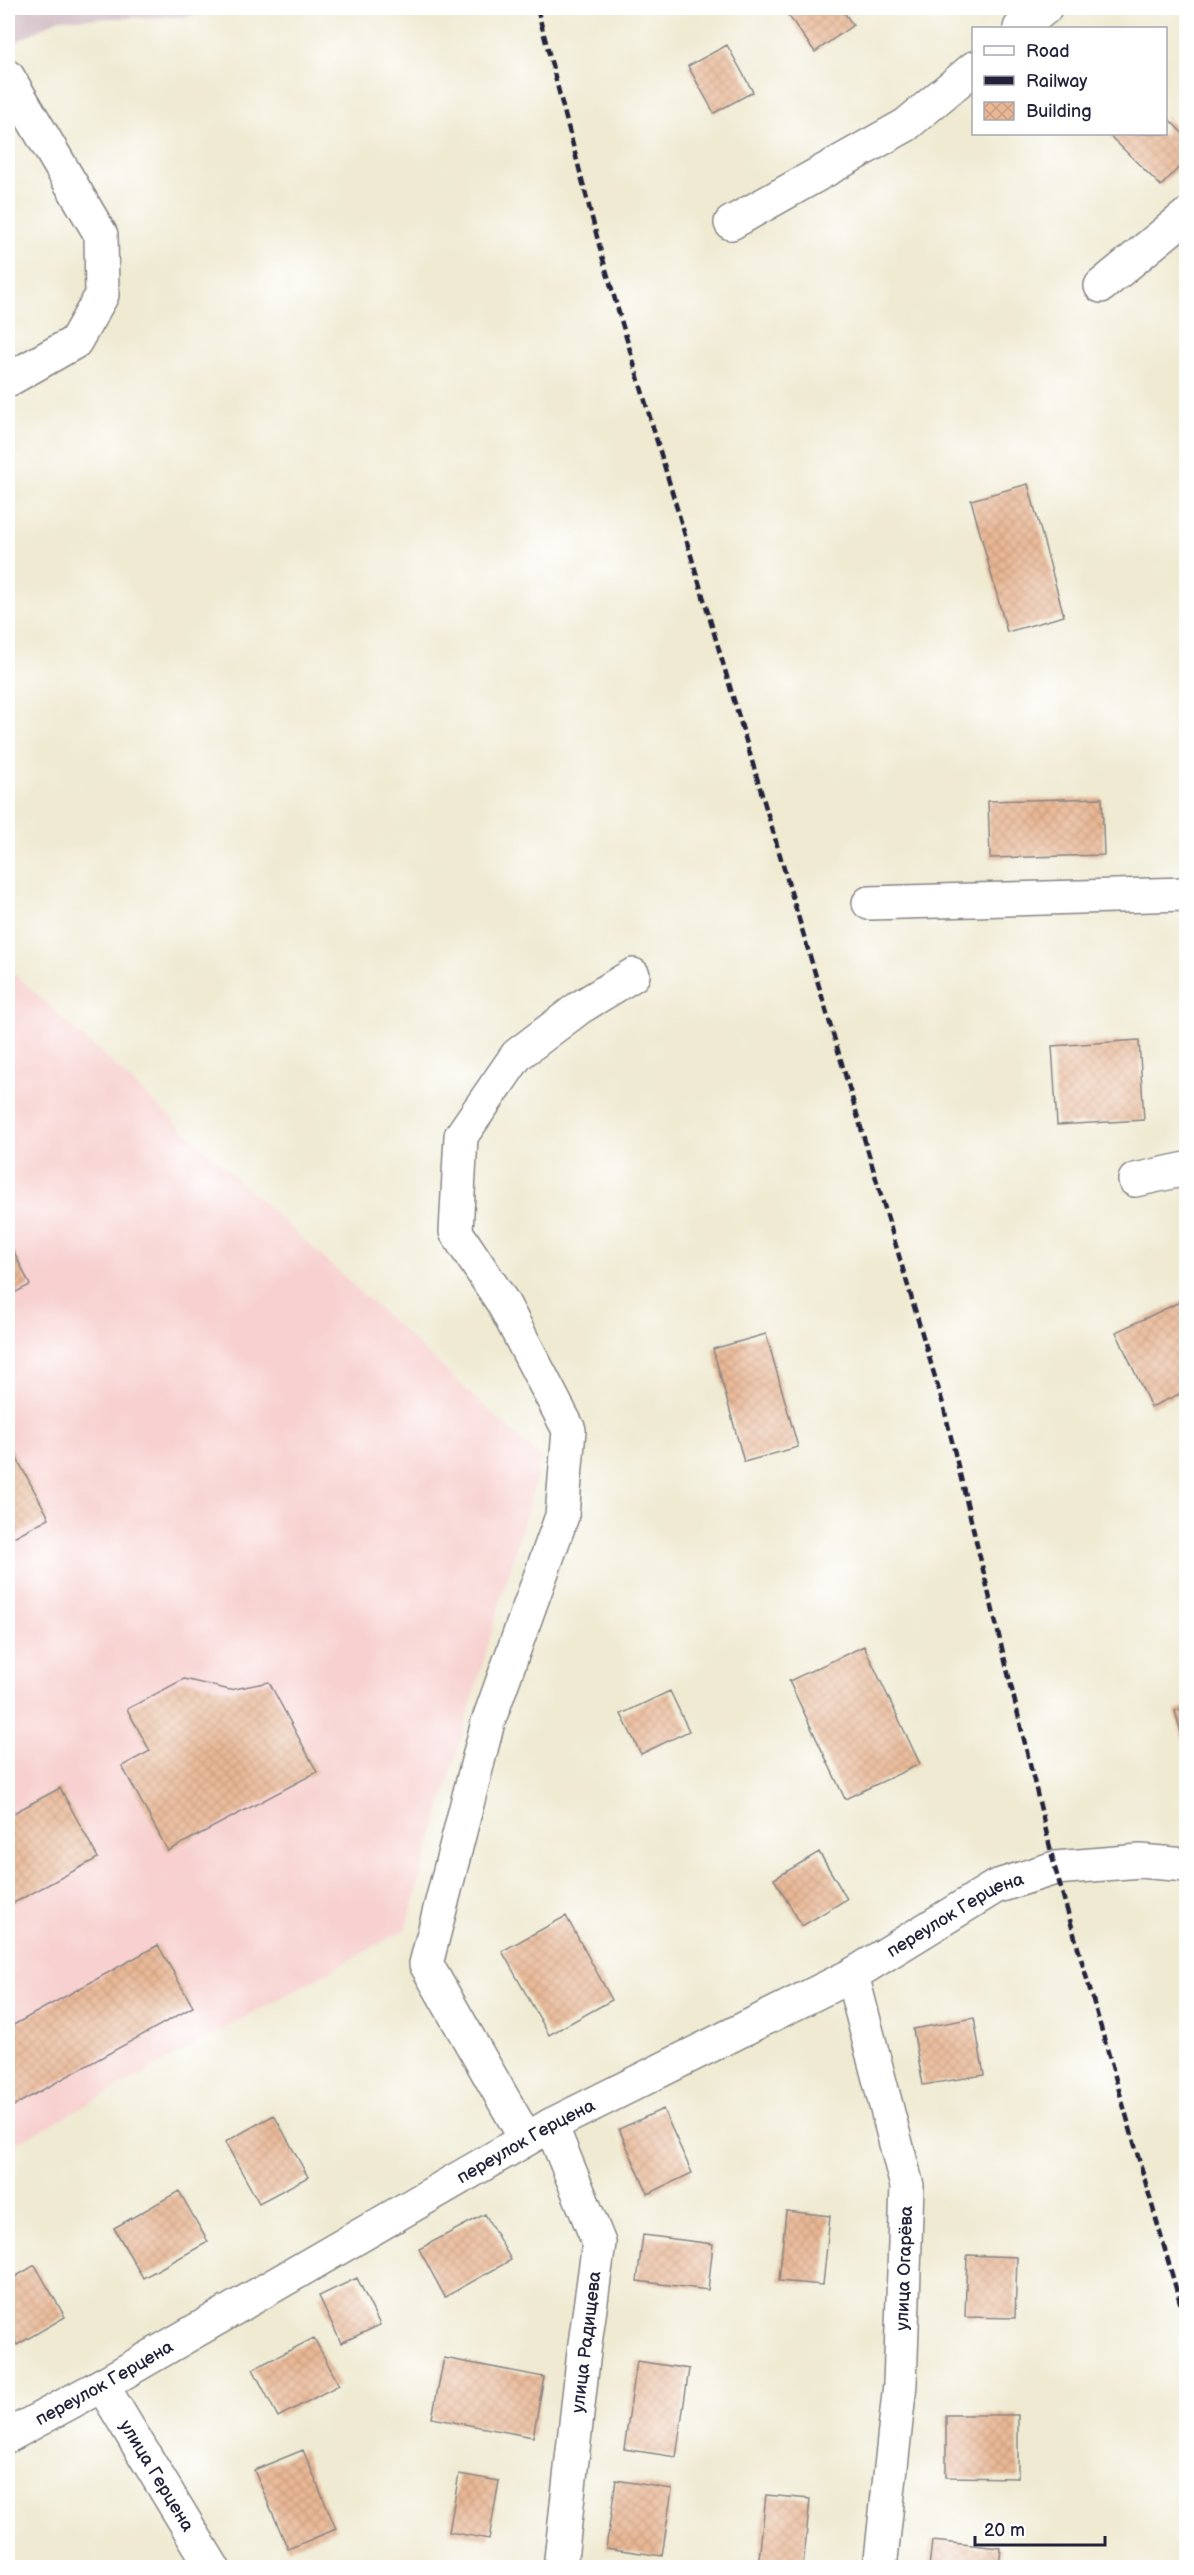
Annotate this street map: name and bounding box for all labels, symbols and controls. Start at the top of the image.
legend [972,27,1167,135]
text: Road [1026,41,1070,62]
text: Railway [1026,71,1088,92]
text: Building [1026,101,1092,122]
street label: переулок Герцена [883,1869,1027,1962]
street label: переулок Герцена [453,2095,599,2188]
street label: улица Огарёва [892,2205,917,2331]
street label: улица Радищева [567,2270,606,2414]
street label: переулок Герцена [32,2336,177,2430]
street label: улица Герцена [115,2416,198,2536]
scale bar [975,2509,1106,2547]
text: 20 m [984,2520,1025,2541]

